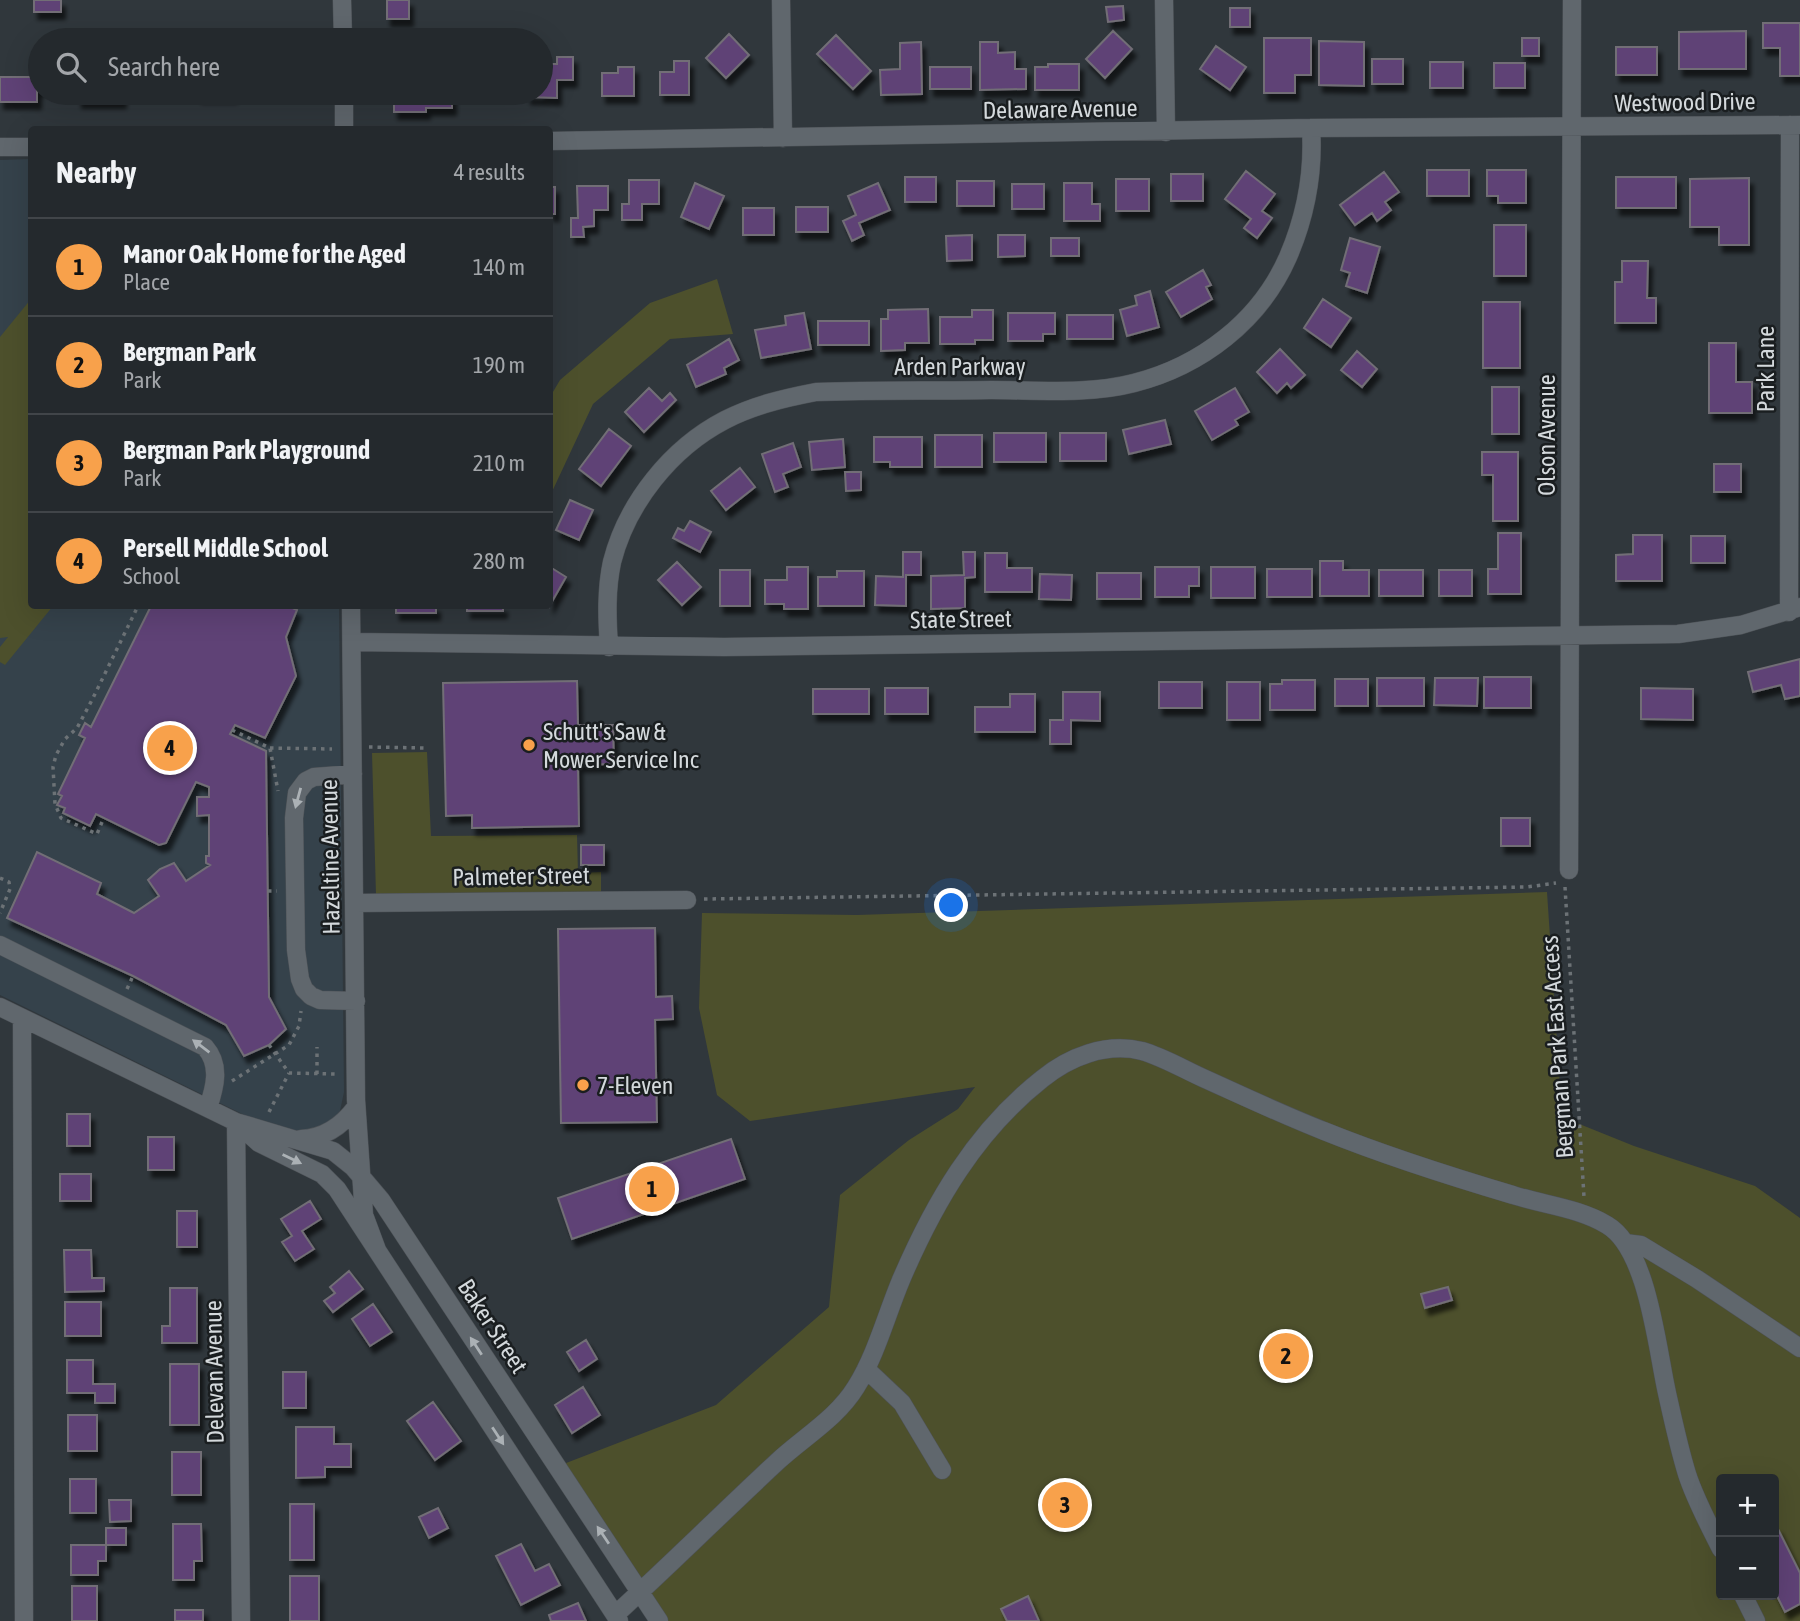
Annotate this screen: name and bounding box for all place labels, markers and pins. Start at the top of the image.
place label: Schutt's Saw & Mower Service Inc [543,718,699,773]
pin: 4 [147,722,193,774]
marker: Schutt's Saw & Mower Service Inc [521,737,537,753]
place label: 7-Eleven [597,1072,673,1099]
marker: 7-Eleven [575,1077,591,1093]
pin: 1 [629,1163,675,1215]
pin: 2 [1263,1330,1309,1382]
pin: 3 [1042,1479,1088,1531]

